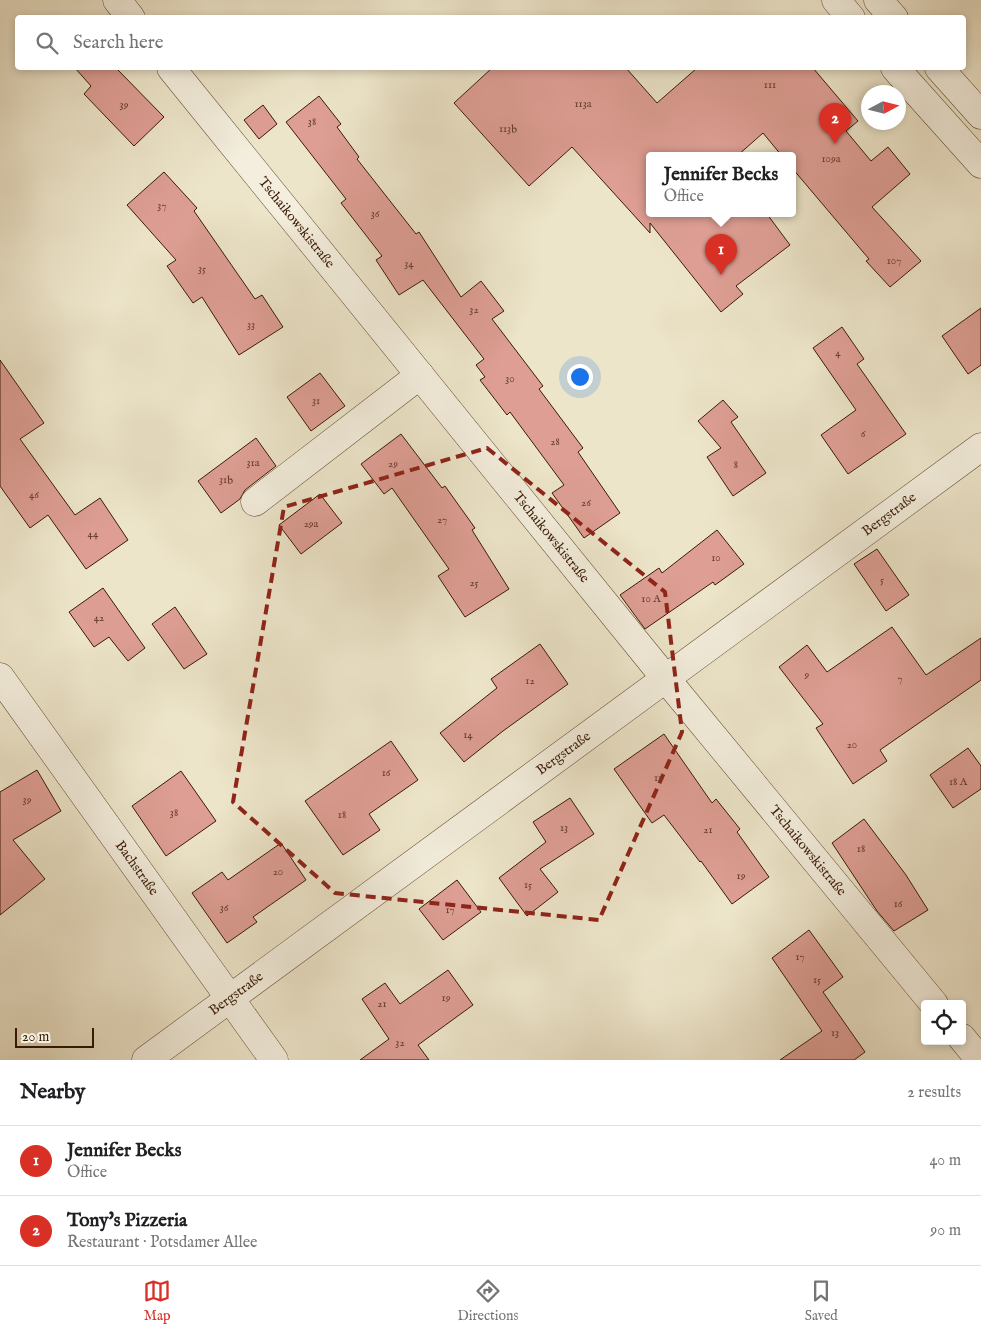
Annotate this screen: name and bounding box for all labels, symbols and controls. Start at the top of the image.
search box [15,15,966,70]
icon: search [33,29,61,57]
text: Search here [73,31,164,55]
house number: 111 [764,78,776,92]
north arrow [861,85,906,130]
house number: 113a [574,97,592,111]
house number: 39 [120,98,129,112]
pin: 2 [819,103,851,144]
house number: 38 [308,115,316,129]
house number: 113b [499,122,517,136]
popup [646,152,796,217]
house number: 109a [821,152,841,166]
text: Jennifer Becks [664,163,778,187]
street label: Tschaikowskistraße [254,173,339,272]
text: Office [664,187,704,207]
house number: 37 [157,199,167,213]
house number: 36 [371,207,380,221]
pin: 1 [705,234,737,275]
house number: 107 [887,254,901,268]
house number: 34 [404,257,414,271]
house number: 35 [198,262,206,276]
house number: 32 [469,303,479,317]
house number: 33 [247,318,255,332]
house number: 4 [835,346,841,360]
your location [567,364,593,390]
house number: 30 [505,372,515,386]
house number: 31 [312,394,320,408]
house number: 6 [861,427,866,441]
house number: 28 [550,435,560,449]
house number: 31a [247,456,260,470]
house number: 29 [388,457,398,471]
house number: 8 [734,458,738,472]
house number: 31b [219,473,233,487]
house number: 46 [29,488,39,502]
street label: Tschaikowskistraße [509,488,594,587]
street label: Bergstraße [858,488,920,540]
house number: 26 [581,496,591,510]
house number: 27 [437,513,447,527]
house number: 29a [304,517,319,531]
house number: 44 [88,527,99,541]
house number: 10 [711,551,721,565]
house number: 5 [880,573,884,587]
house number: 25 [469,576,479,590]
house number: 10 A [641,592,661,606]
house number: 42 [94,611,104,625]
house number: 9 [804,668,810,682]
house number: 7 [897,672,903,686]
house number: 12 [525,674,535,688]
street label: Bergstraße [533,727,595,779]
house number: 14 [463,728,473,742]
house number: 20 [847,738,857,752]
house number: 16 [382,766,391,780]
house number: 11 [654,771,662,785]
house number: 18 A [949,775,968,789]
house number: 39 [23,793,32,807]
street label: Tschaikowskistraße [765,802,851,900]
house number: 38 [170,806,178,820]
house number: 18 [338,808,346,822]
house number: 13 [560,821,568,835]
house number: 21 [703,823,713,837]
street label: Bachstraße [111,837,163,900]
house number: 18 [857,842,865,856]
house number: 20 [273,865,283,879]
house number: 19 [737,869,746,883]
house number: 15 [524,878,532,892]
house number: 16 [894,897,903,911]
house number: 36 [220,901,229,915]
house number: 17 [445,903,455,917]
house number: 17 [795,950,805,964]
street label: Bergstraße [206,967,267,1020]
house number: 15 [813,973,821,987]
house number: 19 [442,991,451,1005]
house number: 21 [377,997,387,1011]
map controls [921,1000,966,1045]
button: locate [921,1000,966,1045]
scale bar [15,1025,94,1048]
house number: 13 [831,1026,839,1040]
text: 20 m [22,1028,49,1046]
house number: 32 [395,1036,405,1050]
text: Nearby [20,1079,85,1106]
text: 2 results [907,1083,961,1103]
text: Jennifer Becks [67,1139,181,1163]
text: 1 [33,1151,39,1171]
text: 40 m [929,1151,961,1171]
text: Office [67,1163,107,1183]
text: Tony's Pizzeria [67,1209,187,1233]
text: 2 [32,1221,40,1241]
text: 90 m [930,1221,961,1241]
text: Restaurant · Potsdamer Allee [67,1233,257,1253]
tab: Map [143,1277,171,1325]
tab: Directions [457,1277,518,1325]
tab: Saved [805,1277,838,1325]

